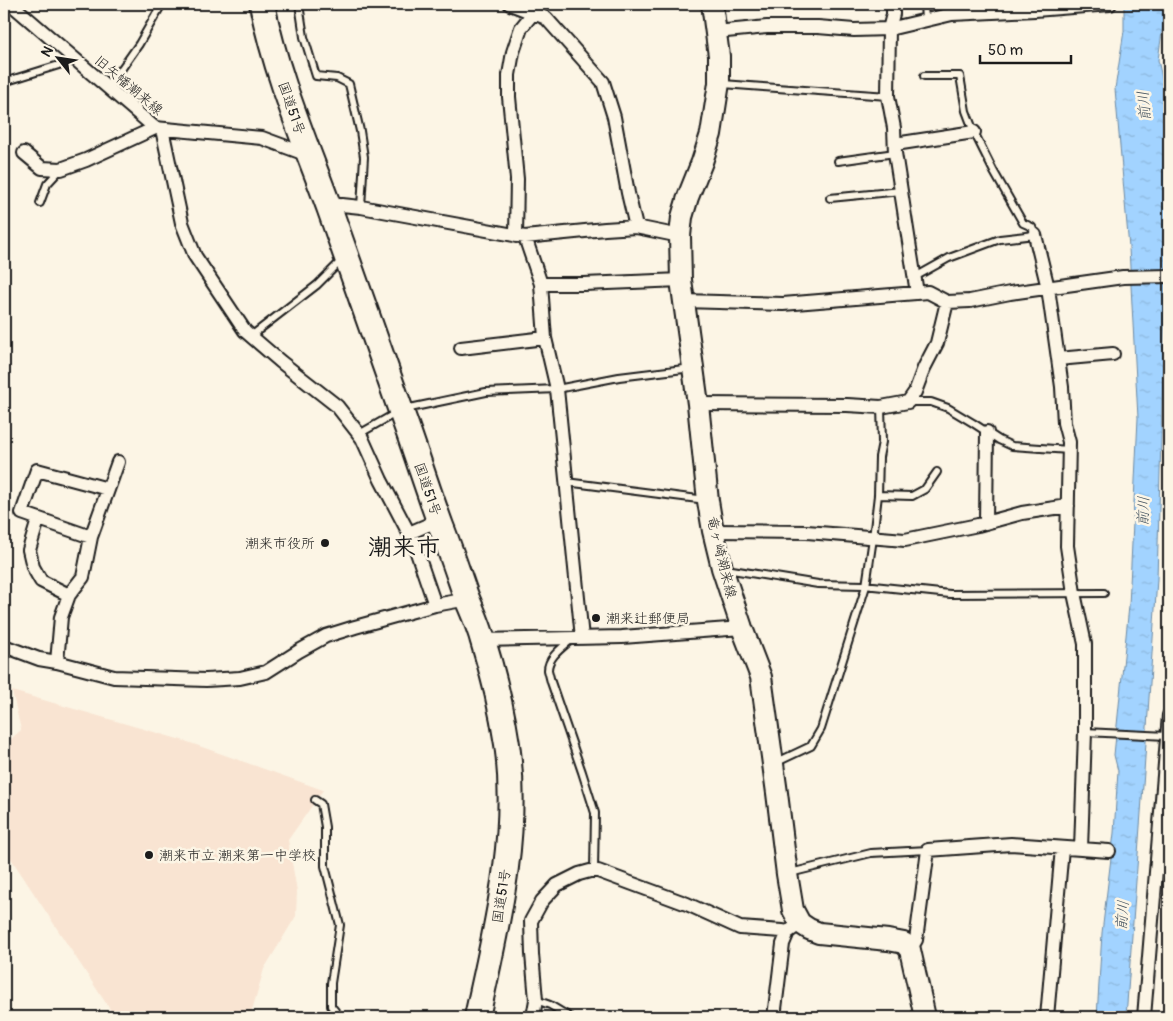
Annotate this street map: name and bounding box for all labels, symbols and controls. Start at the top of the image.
north arrow [32,32,82,82]
scale bar [980,32,1072,64]
text: 50 m [988,41,1023,60]
text: N [37,43,57,60]
street label: 旧矢幡潮来線 [91,52,166,119]
street label: 国道51号 [275,79,309,137]
water label: 前川 [1134,90,1155,122]
street label: 国道51号 [411,460,445,518]
water label: 前川 [1133,496,1154,526]
street label: 竜ヶ崎潮来線 [703,514,740,600]
district label: 潮来市 [368,533,440,562]
place label: 潮来市役所 [245,535,315,552]
marker: 潮来市役所 [319,537,331,549]
place label: 潮来辻郵便局 [606,610,690,627]
marker: 潮来辻郵便局 [590,612,602,624]
place label: 潮来市立 潮来第一中学校 [159,847,316,864]
marker: 潮来市立 潮来第一中学校 [143,849,155,861]
street label: 国道51号 [489,868,514,925]
water label: 前川 [1112,899,1133,931]

